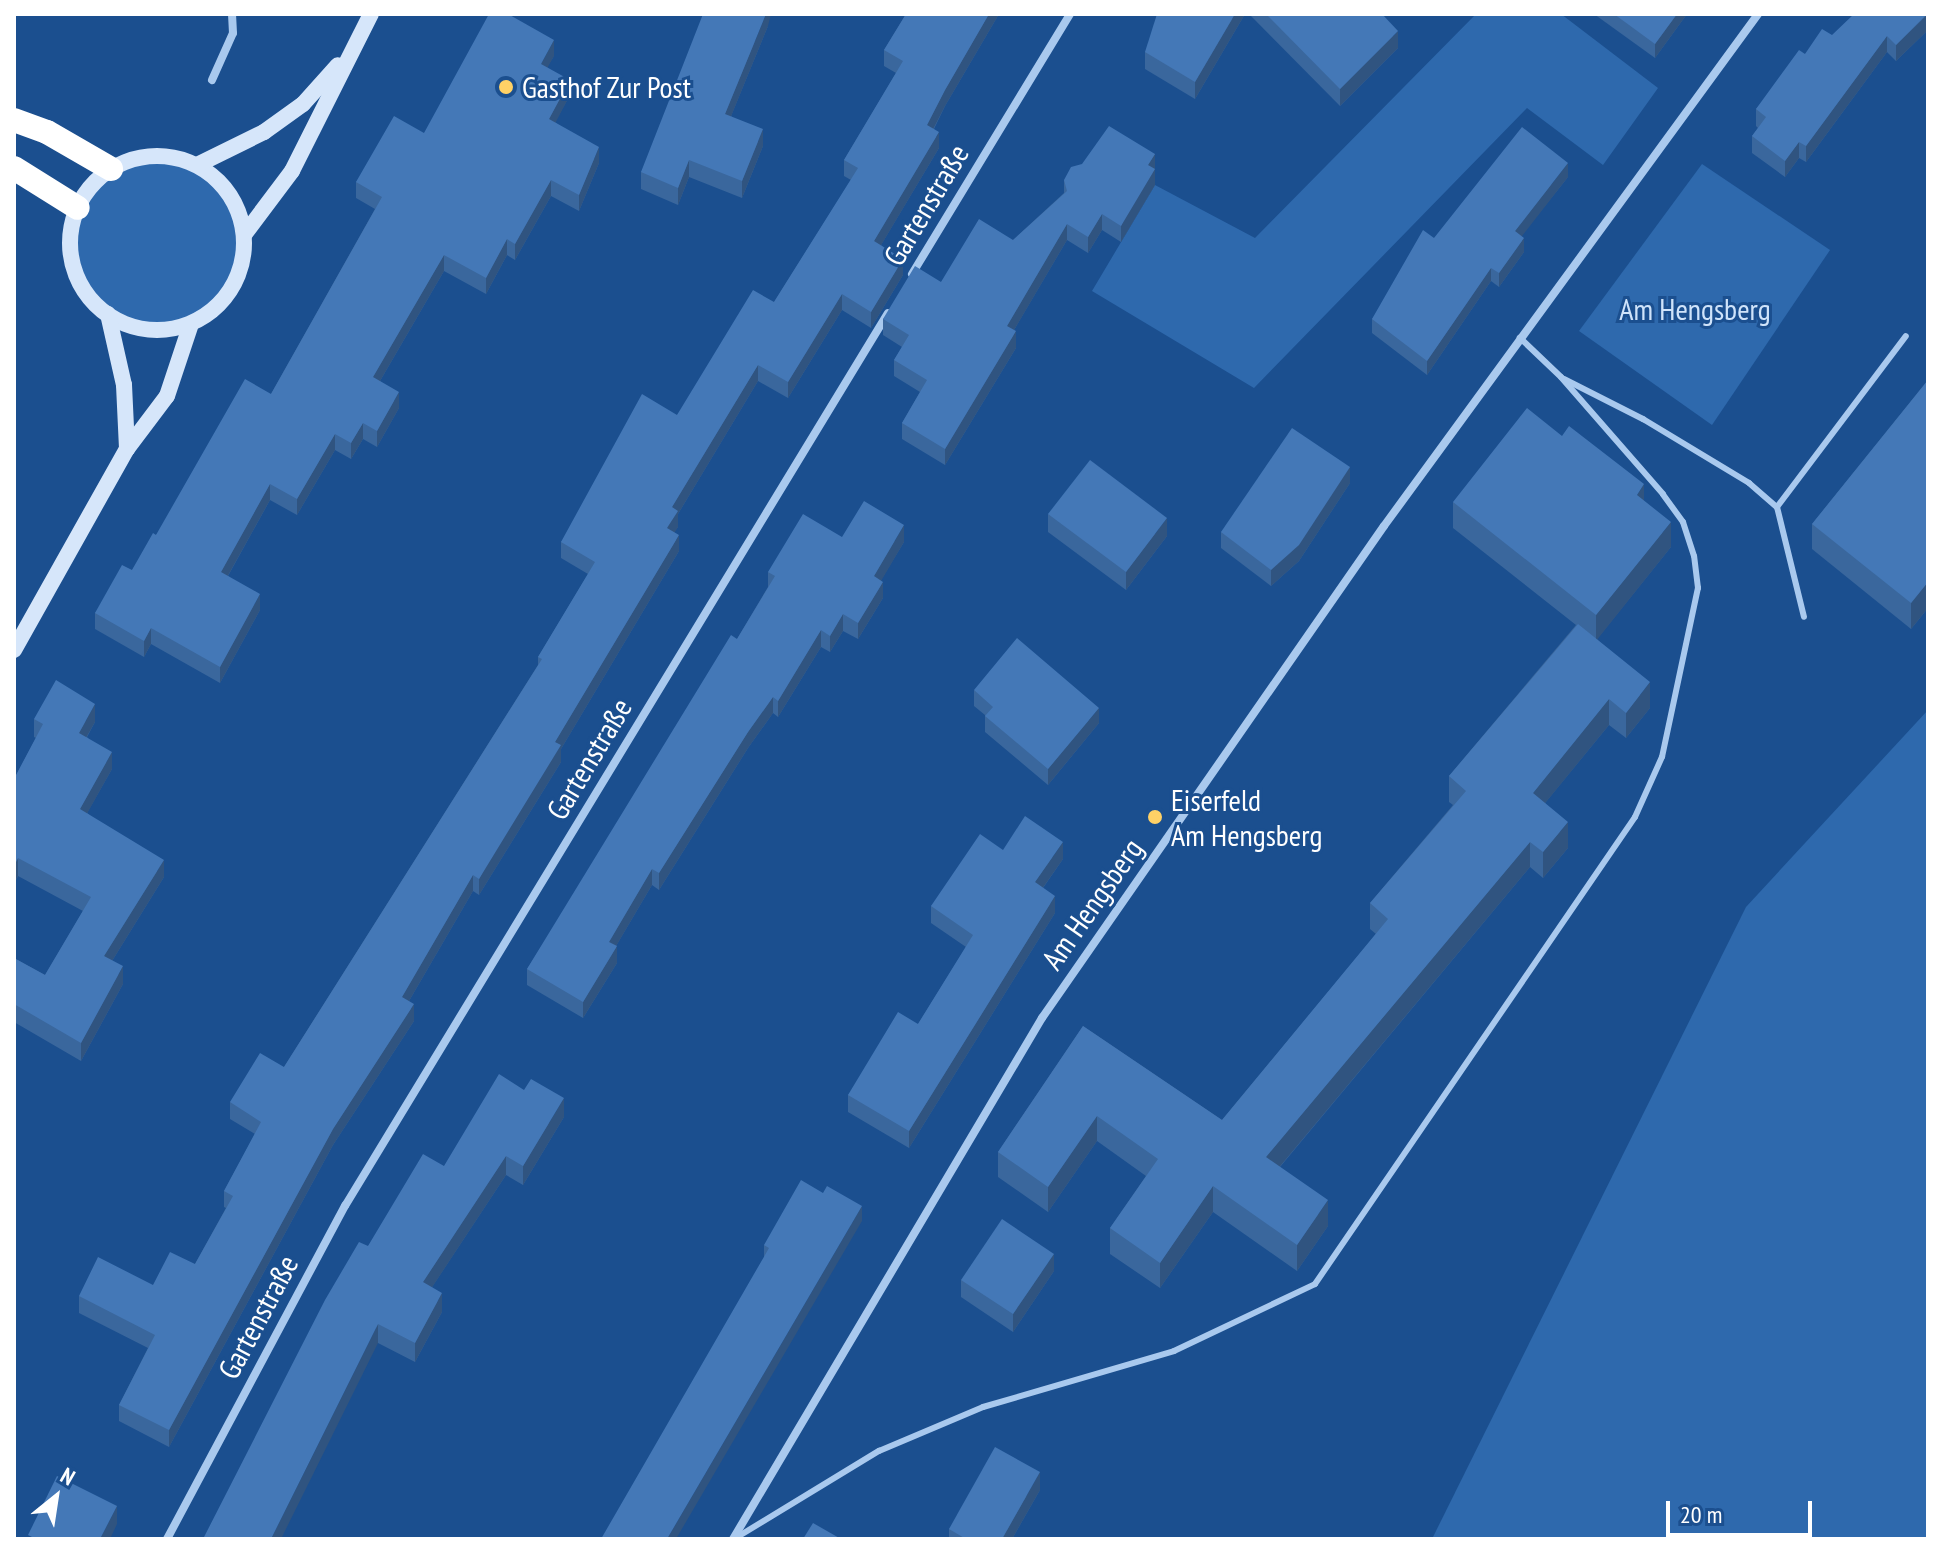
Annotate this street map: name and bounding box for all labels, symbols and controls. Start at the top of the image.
place label: Gasthof Zur Post [522,69,691,105]
marker: Gasthof Zur Post [497,78,515,96]
street label: Gartenstraße [876,138,976,272]
park label: Am Hengsberg [1619,291,1771,327]
street label: Gartenstraße [539,692,639,826]
place label: Eiserfeld Am Hengsberg [1171,782,1322,852]
marker: Eiserfeld Am Hengsberg [1146,808,1164,826]
street label: Am Hengsberg [1034,832,1150,976]
street label: Gartenstraße [210,1249,306,1385]
north arrow [16,1457,96,1537]
text: N [56,1461,80,1491]
scale bar [1670,1485,1816,1535]
text: 20 m [1680,1499,1722,1530]

